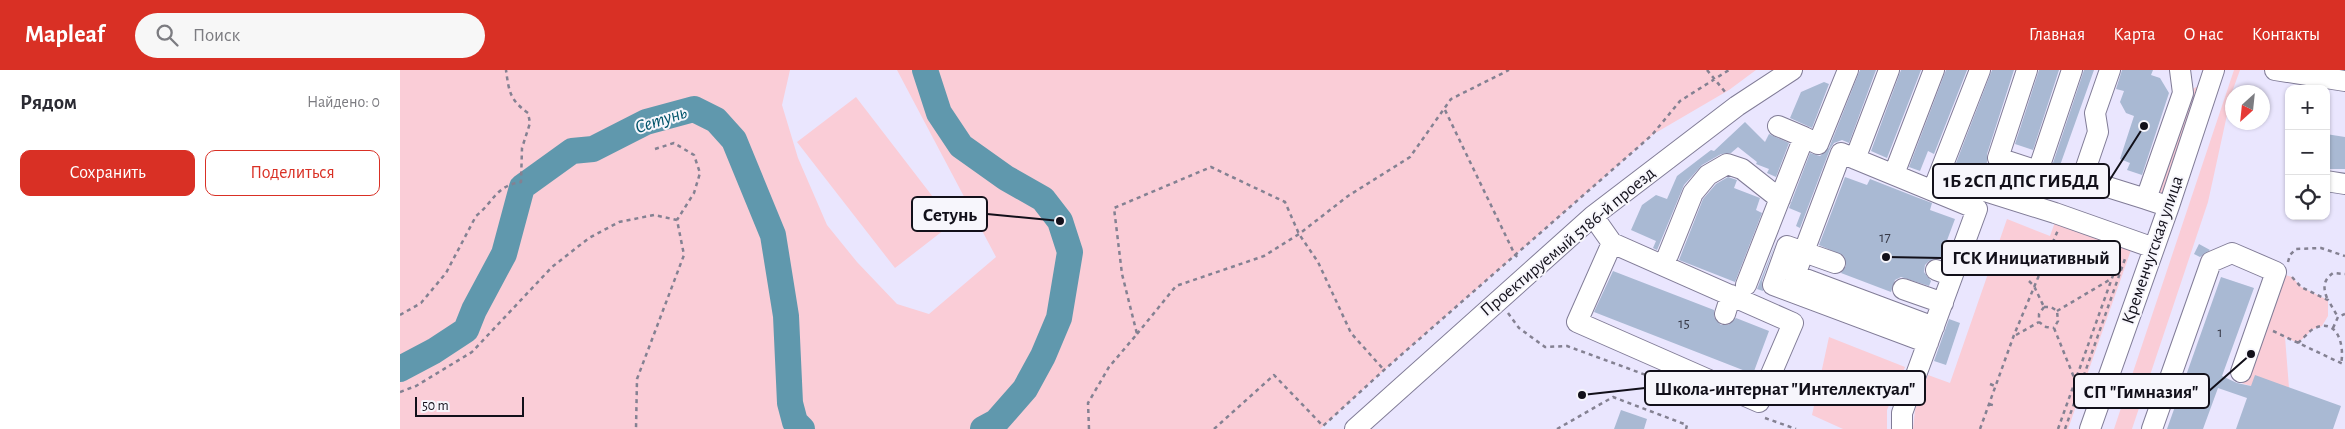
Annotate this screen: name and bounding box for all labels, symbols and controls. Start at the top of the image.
search box [135,13,485,58]
icon: search [153,21,181,49]
text: Mapleaf [25,23,105,47]
text: Поиск [193,26,240,45]
text: Главная [2029,26,2085,44]
text: Карта [2113,26,2155,44]
text: О нас [2183,26,2224,44]
text: Контакты [2252,26,2320,44]
north arrow [2225,85,2270,130]
map controls [2285,85,2330,220]
button: + [2285,85,2330,130]
text: Рядом [20,92,77,113]
text: Найдено: 0 [307,94,380,110]
water label: Сетунь [632,103,690,137]
button: − [2285,130,2330,175]
button: Сохранить [20,150,195,196]
button: Поделиться [205,150,380,196]
street label: Проектируемый 5186-й проезд [1477,164,1659,320]
callout: 1Б 2СП ДПС ГИБДД [1933,164,2109,198]
text: 1Б 2СП ДПС ГИБДД [1943,172,2099,191]
street label: Кременчугская улица [2119,174,2187,326]
button: locate [2285,175,2330,220]
callout: Сетунь [912,197,987,231]
text: Сетунь [923,206,977,225]
house number: 17 [1879,230,1891,245]
callout: ГСК Инициативный [1942,241,2120,275]
text: ГСК Инициативный [1952,249,2110,268]
house number: 15 [1678,316,1690,331]
house number: 1 [2217,325,2223,340]
callout: Школа-интернат "Интеллектуал" [1645,371,1925,405]
callout: СП "Гимназия" [2074,374,2209,408]
text: Школа-интернат "Интеллектуал" [1655,380,1915,399]
text: СП "Гимназия" [2083,383,2199,402]
scale bar [415,394,524,417]
text: 50 m [422,399,449,413]

